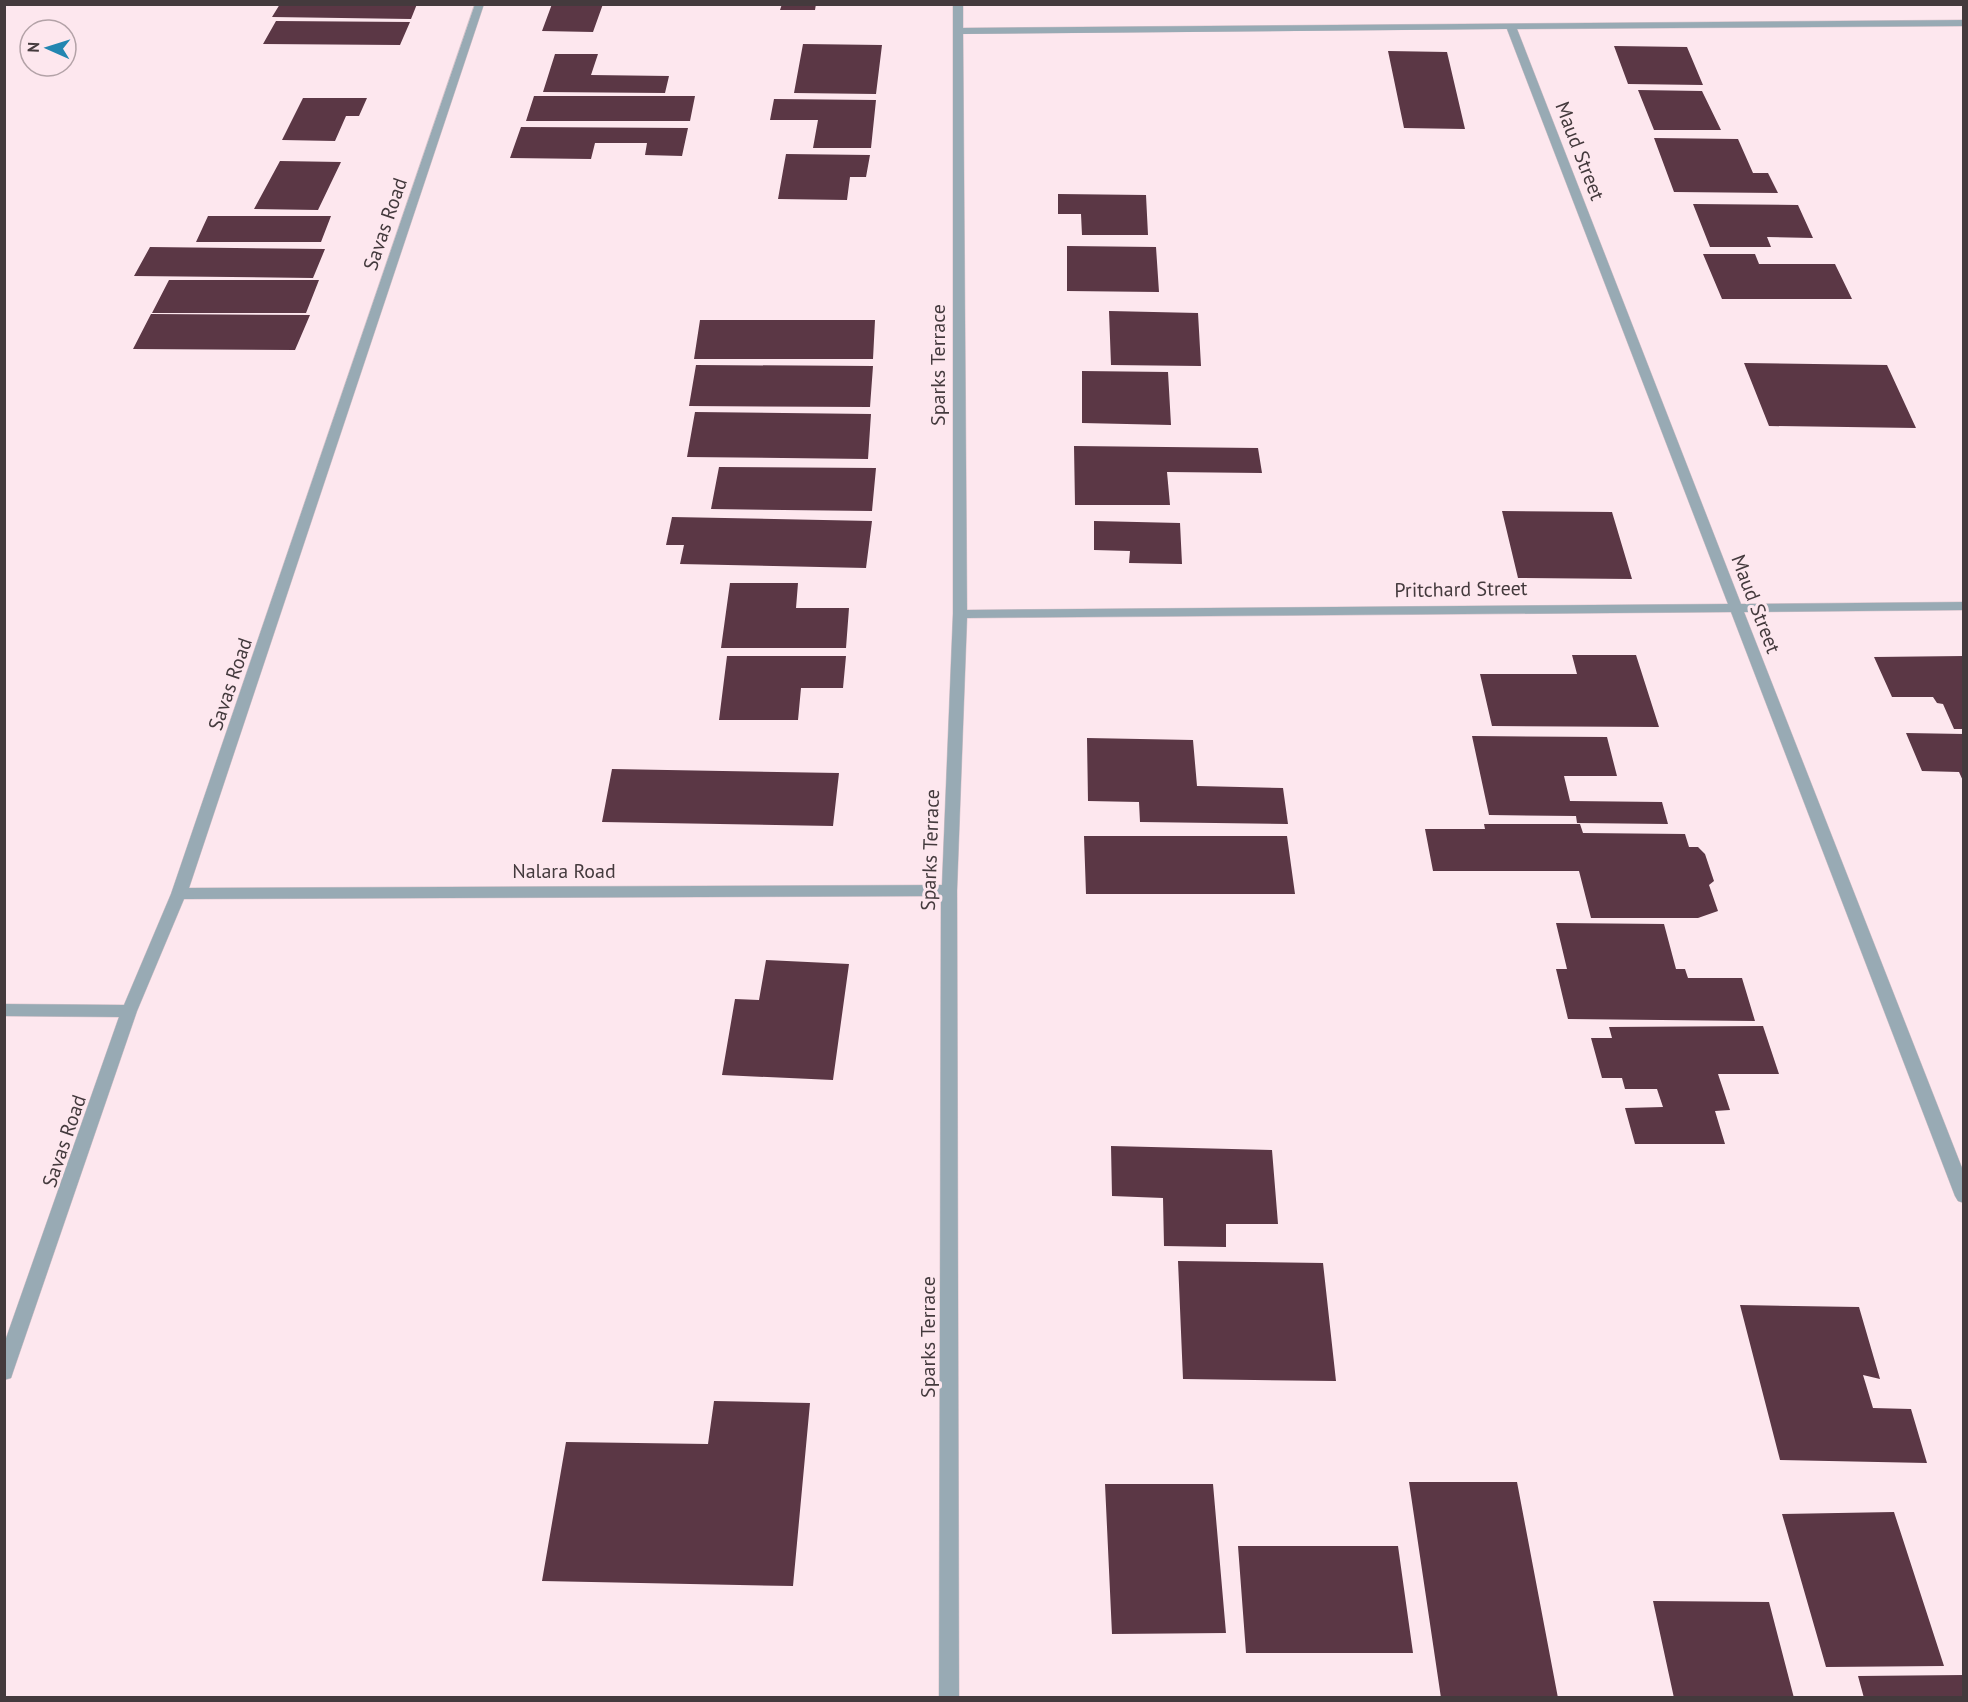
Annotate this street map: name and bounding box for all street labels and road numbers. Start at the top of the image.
street label: Maud Street [1549,98,1611,204]
street label: Savas Road [357,174,413,274]
street label: Sparks Terrace [925,304,951,426]
street label: Maud Street [1725,551,1787,657]
street label: Pritchard Street [1394,575,1528,603]
street label: Savas Road [202,634,258,734]
street label: Sparks Terrace [915,789,945,911]
street label: Nalara Road [512,858,616,884]
street label: Savas Road [36,1091,92,1191]
street label: Sparks Terrace [915,1276,941,1398]

